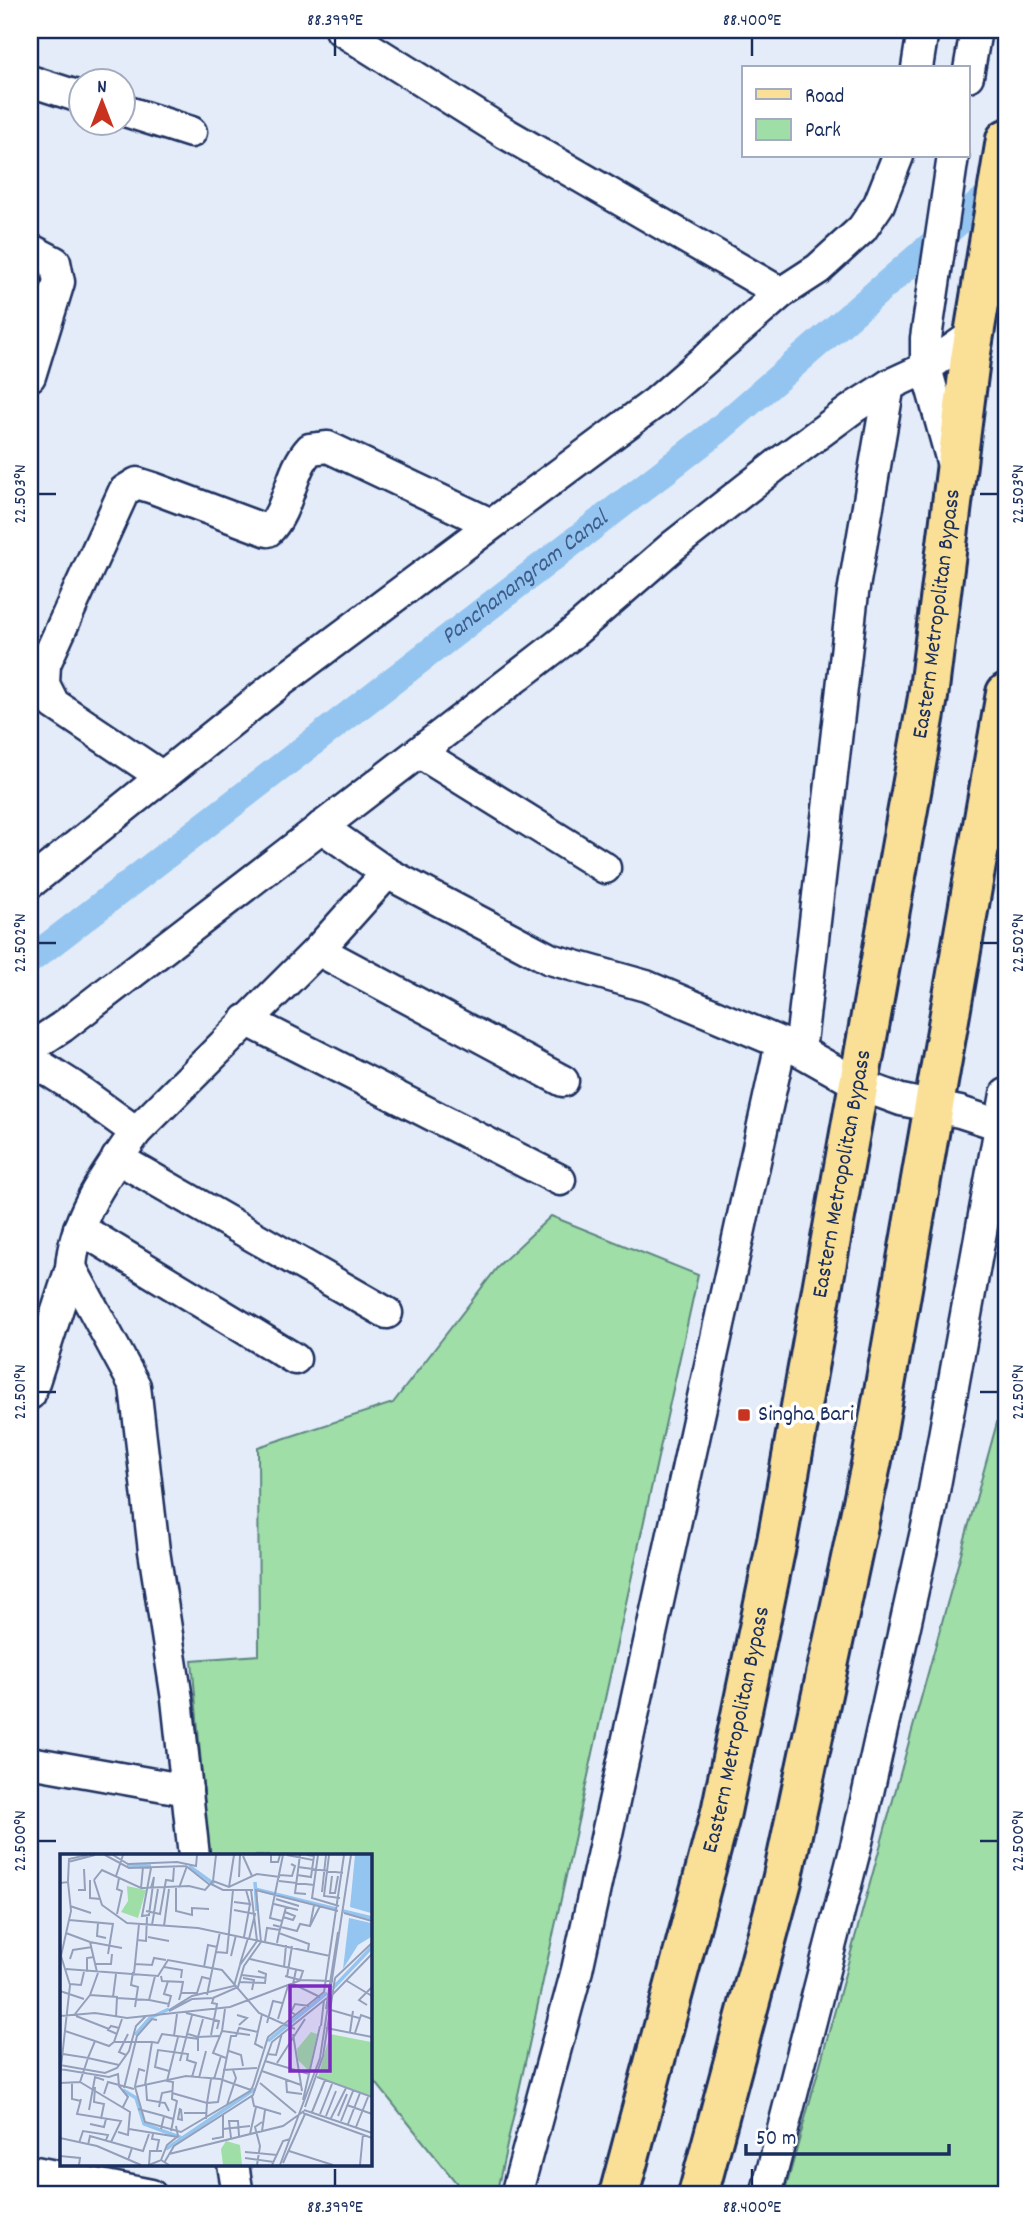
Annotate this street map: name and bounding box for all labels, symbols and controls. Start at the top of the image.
text: 88.399°E [307,9,363,34]
text: 88.400°E [723,9,781,34]
north arrow [66,66,136,136]
legend [742,66,970,158]
text: N [97,75,107,102]
text: Road [805,83,844,113]
text: Park [805,117,841,147]
text: 22.503°N [9,464,34,524]
text: 22.503°N [1007,464,1032,524]
street label: Eastern Metropolitan Bypass [904,487,970,742]
water label: Panchanangram Canal [435,502,618,654]
text: 22.502°N [9,913,34,973]
text: 22.502°N [1007,913,1032,973]
street label: Eastern Metropolitan Bypass [804,1047,881,1301]
text: 22.501°N [9,1364,34,1420]
text: 22.501°N [1007,1364,1032,1420]
place label: Singha Bari [758,1399,854,1432]
marker: Singha Bari [736,1407,752,1423]
street label: Eastern Metropolitan Bypass [694,1603,780,1857]
text: 22.500°N [9,1810,34,1872]
text: 22.500°N [1007,1810,1032,1872]
inset map [60,1854,371,2166]
scale bar [746,2113,948,2157]
text: 50 m [756,2125,796,2155]
text: 88.399°E [307,2196,363,2221]
text: 88.400°E [723,2196,781,2221]

